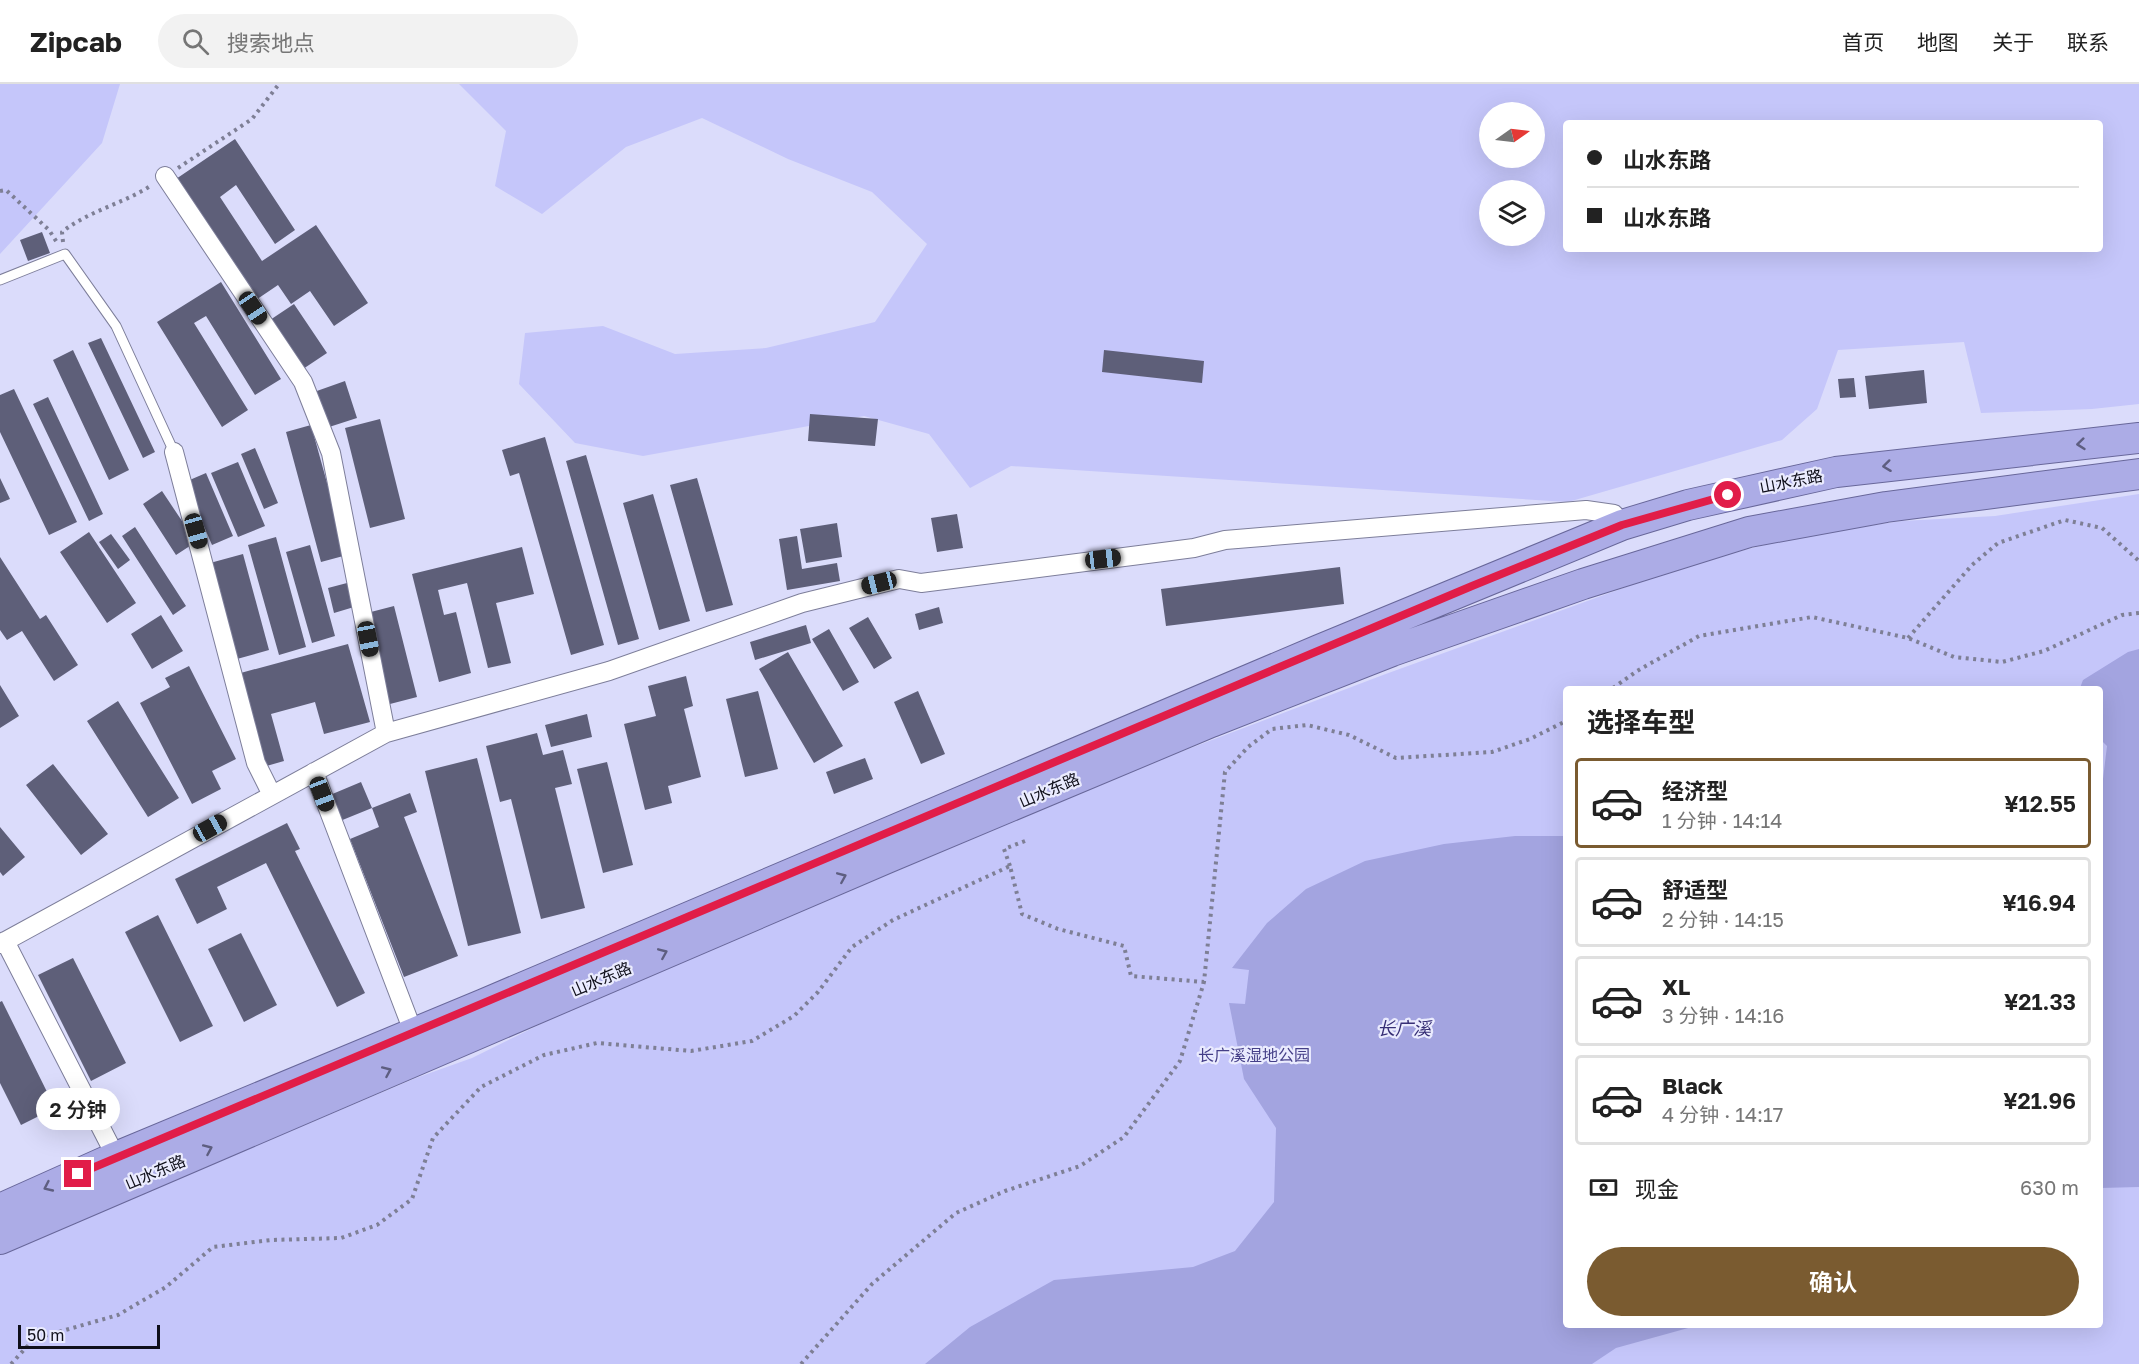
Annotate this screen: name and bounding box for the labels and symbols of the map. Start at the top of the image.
north arrow [1479,102,1545,168]
car [235,288,271,328]
one-way arrow [2076,437,2085,450]
one-way arrow [1882,459,1892,472]
street label: 山水东路 [1758,465,1824,497]
route start [1714,481,1741,508]
car [182,511,210,551]
car [1084,548,1122,570]
car [859,570,899,596]
car [356,620,380,658]
street label: 山水东路 [1016,768,1082,812]
car [307,774,337,814]
car [190,811,230,845]
one-way arrow [836,872,847,884]
one-way arrow [656,948,667,960]
street label: 山水东路 [568,957,634,1001]
water label: 长广溪 [1377,1017,1433,1039]
park label: 长广溪湿地公园 [1198,1045,1310,1065]
one-way arrow [381,1067,392,1079]
callout: 2 分钟 [36,1087,120,1129]
one-way arrow [202,1144,213,1156]
street label: 山水东路 [122,1150,188,1194]
route end [64,1160,91,1187]
one-way arrow [43,1180,54,1192]
scale bar [18,1322,160,1350]

